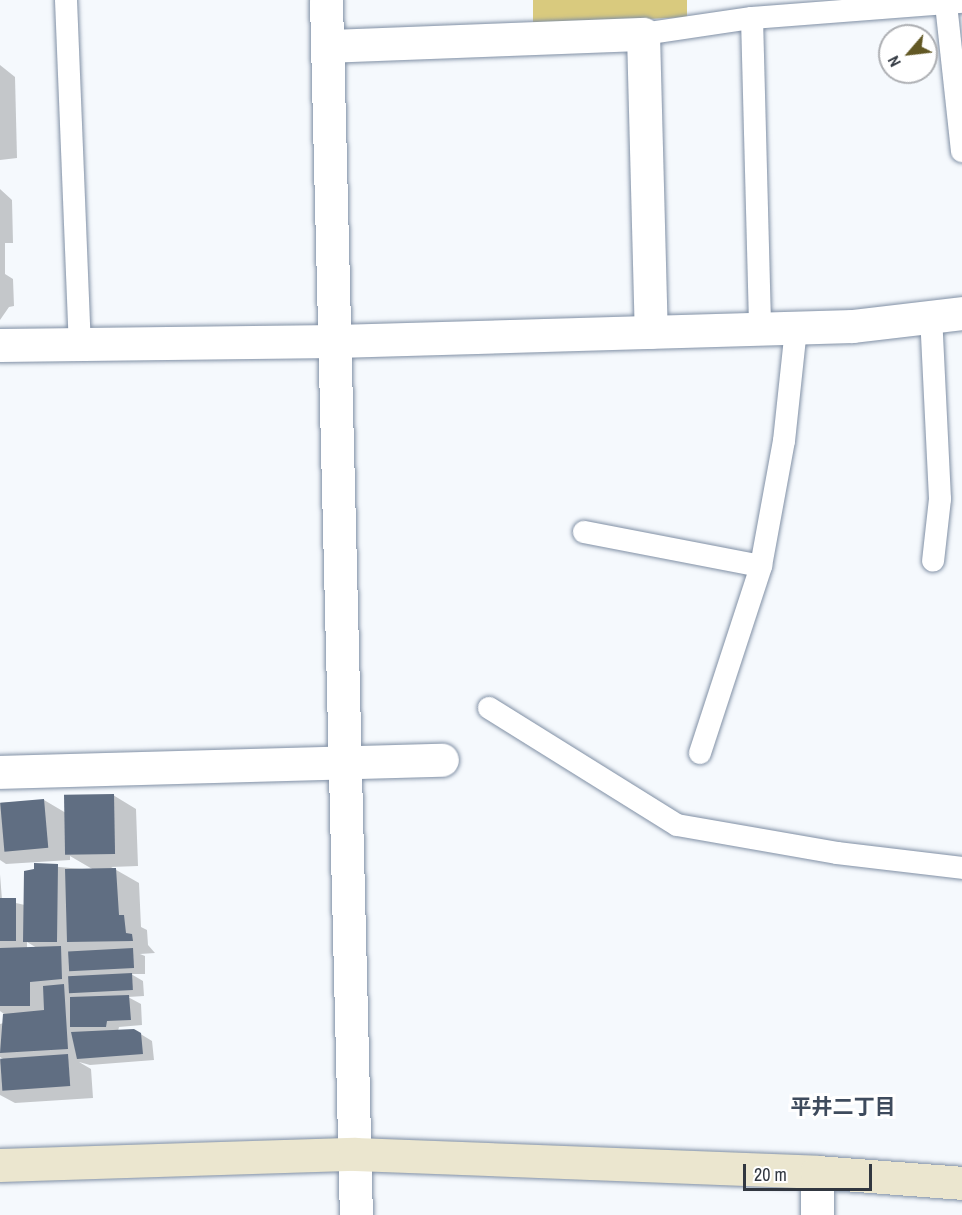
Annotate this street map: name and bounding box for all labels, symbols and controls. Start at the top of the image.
north arrow [878,24,938,84]
text: N [882,52,906,71]
district label: 平井二丁目 [791,1094,895,1120]
scale bar [746,1152,875,1190]
text: 20 m [754,1162,787,1187]

